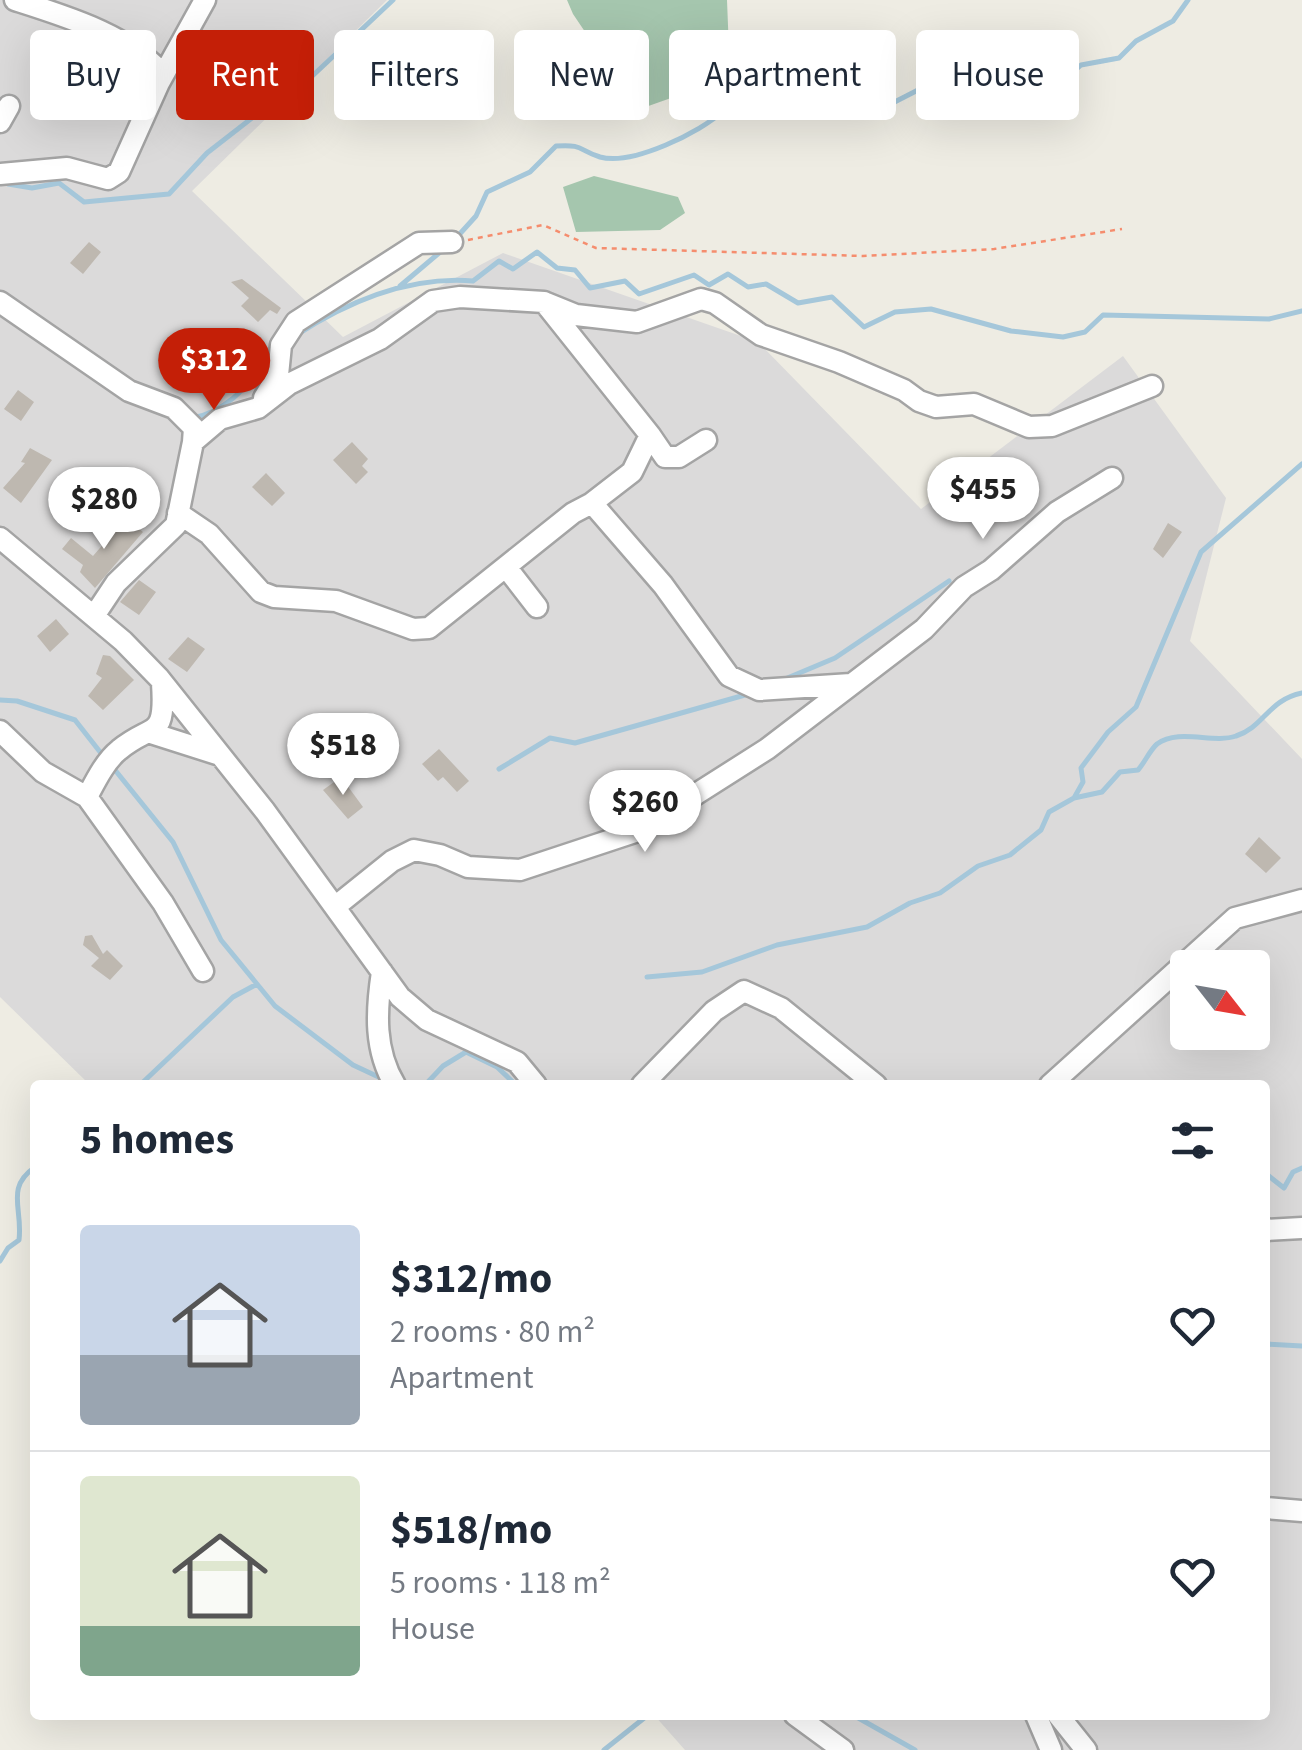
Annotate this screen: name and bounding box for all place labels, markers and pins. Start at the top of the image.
pin: $312 [155,328,273,413]
pin: $455 [924,457,1042,542]
pin: $280 [45,467,163,552]
pin: $518 [284,713,402,798]
pin: $260 [586,770,704,855]

